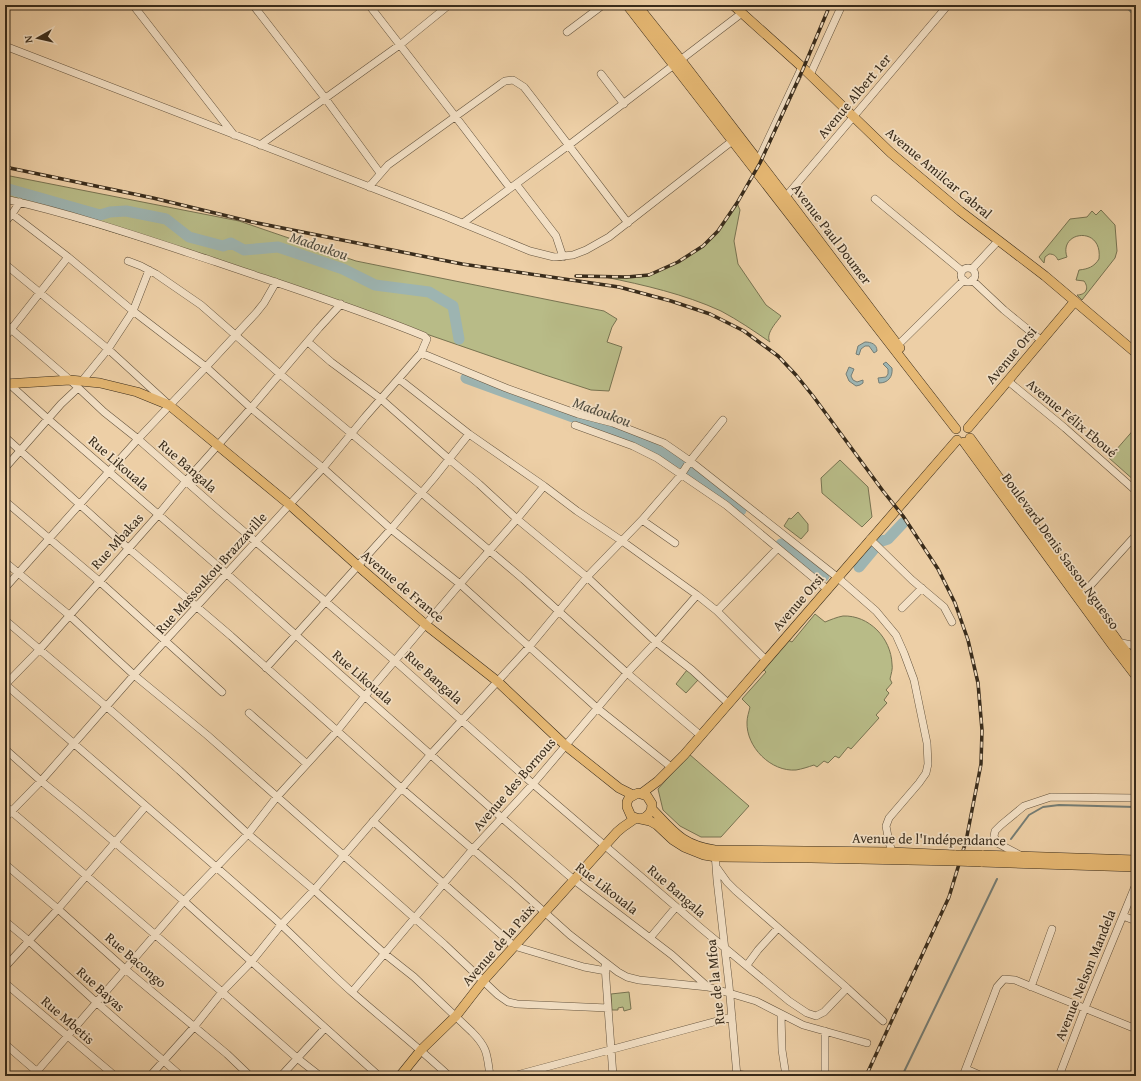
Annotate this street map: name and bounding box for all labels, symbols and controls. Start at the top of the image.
north arrow [18,18,58,58]
text: N [20,34,37,44]
street label: Avenue Albert 1er [813,49,896,143]
street label: Avenue Amilcar Cabral [882,123,997,224]
street label: Avenue Paul Doumer [787,179,877,289]
water label: Madoukou [287,226,351,265]
street label: Avenue Orsi [981,322,1041,388]
street label: Avenue Félix Eboué [1022,374,1122,462]
water label: Madoukou [570,391,634,432]
street label: Rue Likouala [84,431,154,495]
street label: Rue Bangala [154,435,222,497]
street label: Boulevard Denis Sassou Nguesso [997,469,1125,633]
street label: Rue Massoukou Brazzaville [151,507,272,638]
street label: Rue Mbakas [86,508,148,574]
street label: Avenue de France [357,545,449,627]
street label: Avenue Orsi [768,569,829,635]
street label: Rue Likouala [328,645,398,709]
street label: Rue Bangala [401,646,468,709]
street label: Avenue des Bornous [468,733,560,835]
street label: Avenue de l'Indépendance [852,828,1006,850]
street label: Rue Likouala [571,857,643,919]
street label: Rue Bangala [643,860,711,922]
street label: Avenue de la Paix [457,899,540,990]
street label: Avenue Nelson Mandela [1050,906,1121,1044]
street label: Rue Bacongo [101,928,171,992]
street label: Rue de la Mfoa [701,938,729,1026]
street label: Rue Bayas [72,962,130,1016]
street label: Rue Mbetis [37,991,99,1049]

